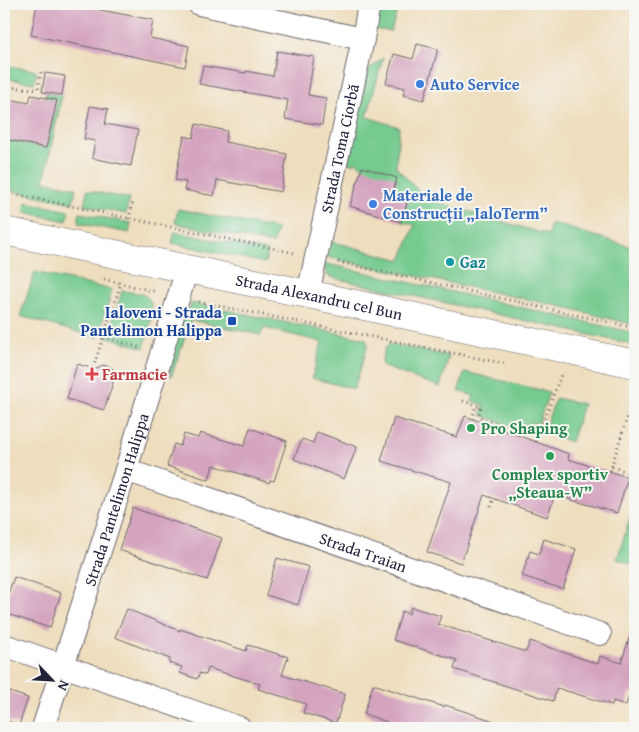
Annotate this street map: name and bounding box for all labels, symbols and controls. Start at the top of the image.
place label: Auto Service [430,72,520,96]
marker: Auto Service [414,78,426,90]
street label: Strada Toma Ciorbă [314,81,365,215]
place label: Materiale de Construcții „IaloTerm” [383,183,548,225]
marker: Materiale de Construcții „IaloTerm” [367,198,379,210]
place label: Gaz [460,250,486,274]
marker: Gaz [444,256,456,268]
street label: Strada Alexandru cel Bun [234,267,405,326]
place label: Ialoveni - Strada Pantelimon Halippa [80,300,223,342]
marker: Ialoveni - Strada Pantelimon Halippa [226,315,238,327]
place label: Farmacie [102,362,167,386]
marker: Farmacie [86,368,98,380]
street label: Strada Pantelimon Halippa [77,410,155,589]
place label: Pro Shaping [481,416,568,440]
marker: Pro Shaping [465,422,477,434]
marker: Complex sportiv „Steaua-W” [544,450,556,462]
place label: Complex sportiv „Steaua-W” [492,462,609,504]
street label: Strada Traian [316,526,410,578]
north arrow [28,654,78,704]
text: N [52,677,75,695]

